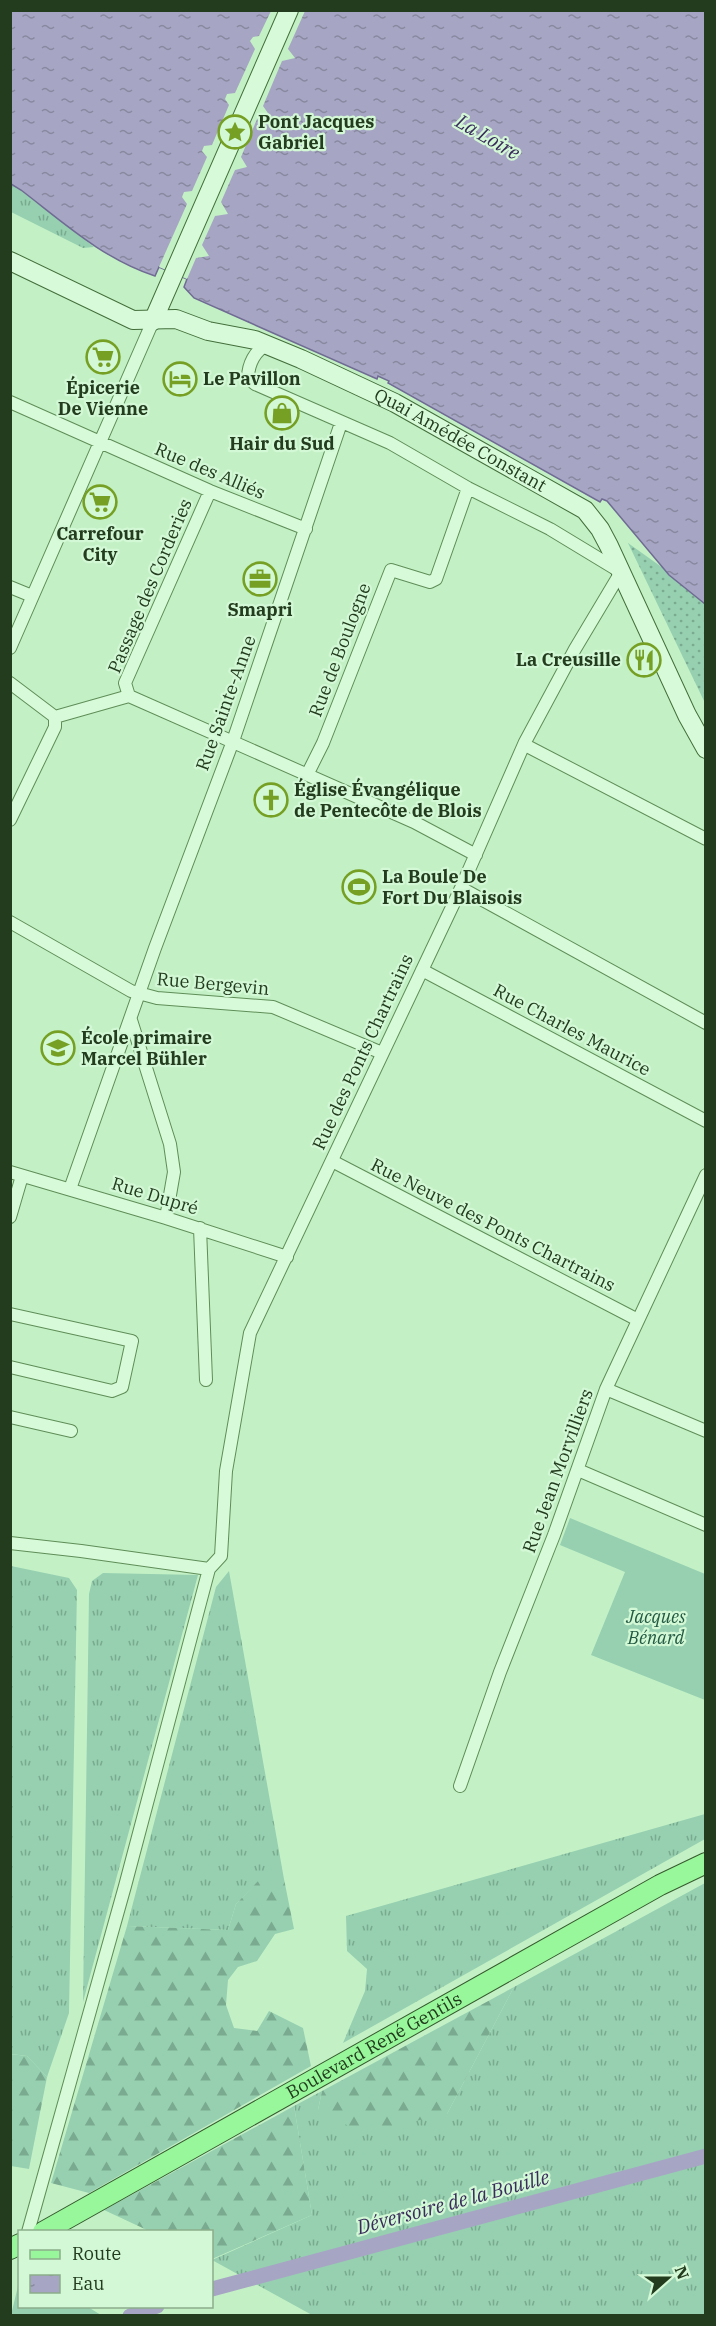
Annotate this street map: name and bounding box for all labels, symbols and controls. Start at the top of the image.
water label: La Loire [450,107,525,166]
place label: Pont Jacques Gabriel [258,110,374,154]
place icon: Pont Jacques Gabriel [217,114,253,150]
supermarket icon: Épicerie De Vienne [85,339,121,375]
hotel icon: Le Pavillon [162,361,198,397]
place label: Le Pavillon [203,367,301,390]
place label: Épicerie De Vienne [58,375,148,420]
street label: Quai Amédée Constant [371,383,551,497]
shop icon: Hair du Sud [264,395,300,431]
place label: Hair du Sud [229,432,335,455]
street label: Rue des Alliés [152,437,269,504]
supermarket icon: Carrefour City [82,484,118,520]
street label: Passage des Corderies [102,495,197,677]
place label: Carrefour City [56,522,144,566]
office icon: Smapri [242,561,278,597]
street label: Rue de Boulogne [303,580,376,720]
place label: Smapri [227,598,293,621]
street label: Rue Sainte-Anne [190,632,261,774]
restaurant icon: La Creusille [626,642,662,678]
place label: La Creusille [516,648,621,671]
place label: Église Évangélique de Pentecôte de Blois [294,777,482,822]
church icon: Église Évangélique de Pentecôte de Blois [253,782,289,818]
place label: La Boule De Fort Du Blaisois [382,865,522,909]
sports icon: La Boule De Fort Du Blaisois [341,869,377,905]
street label: Rue des Ponts Chartrains [307,950,418,1153]
street label: Rue Bergevin [156,967,270,1000]
street label: Rue Charles Maurice [490,978,655,1081]
place label: École primaire Marcel Bühler [81,1025,212,1070]
school or university icon: École primaire Marcel Bühler [40,1030,76,1066]
street label: Rue Neuve des Ponts Chartrains [367,1153,619,1296]
street label: Rue Dupré [109,1171,201,1220]
street label: Rue Jean Morvilliers [517,1386,598,1556]
park label: Jacques Bénard [625,1605,686,1649]
street label: Boulevard René Gentils [282,1987,466,2104]
water label: Déversoire de la Bouille [353,2163,552,2240]
legend [18,2230,213,2308]
text: Route [72,2242,121,2265]
north arrow [638,2248,698,2308]
text: N [670,2263,694,2282]
text: Eau [72,2272,104,2295]

